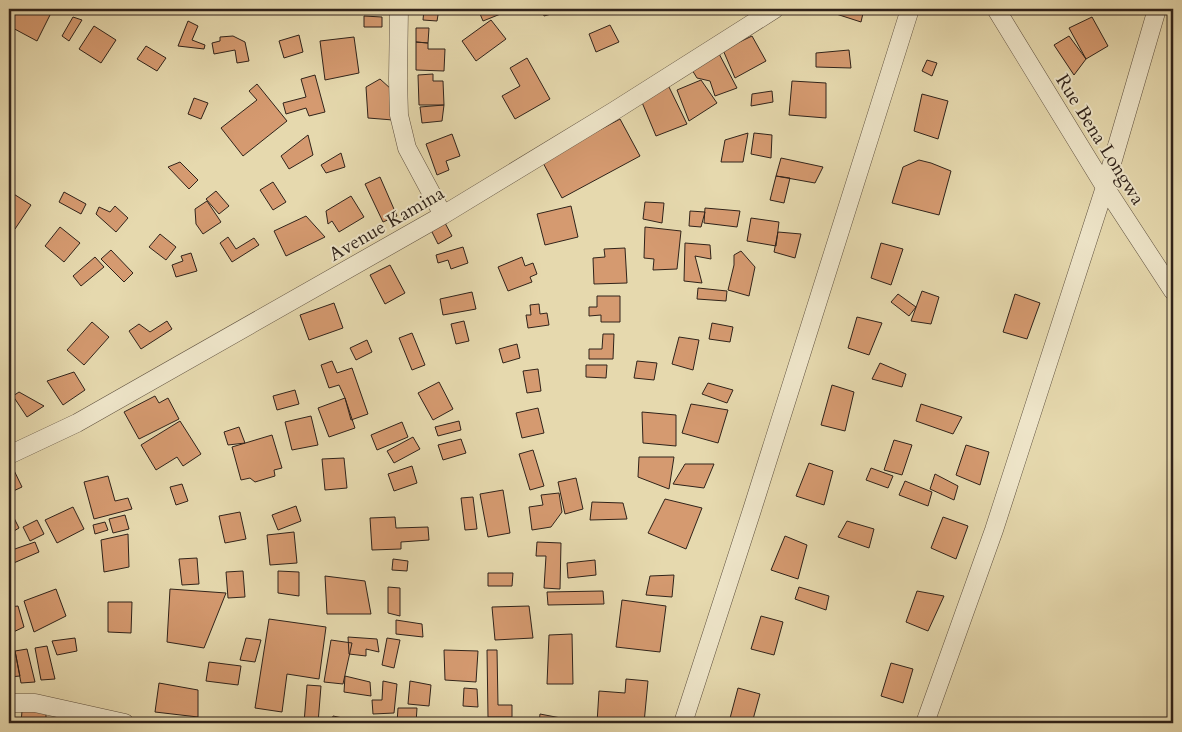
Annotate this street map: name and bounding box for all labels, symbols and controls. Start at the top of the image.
street label: Rue Bena Longwa [1049,69,1151,210]
street label: Avenue Kamina [324,180,449,267]

